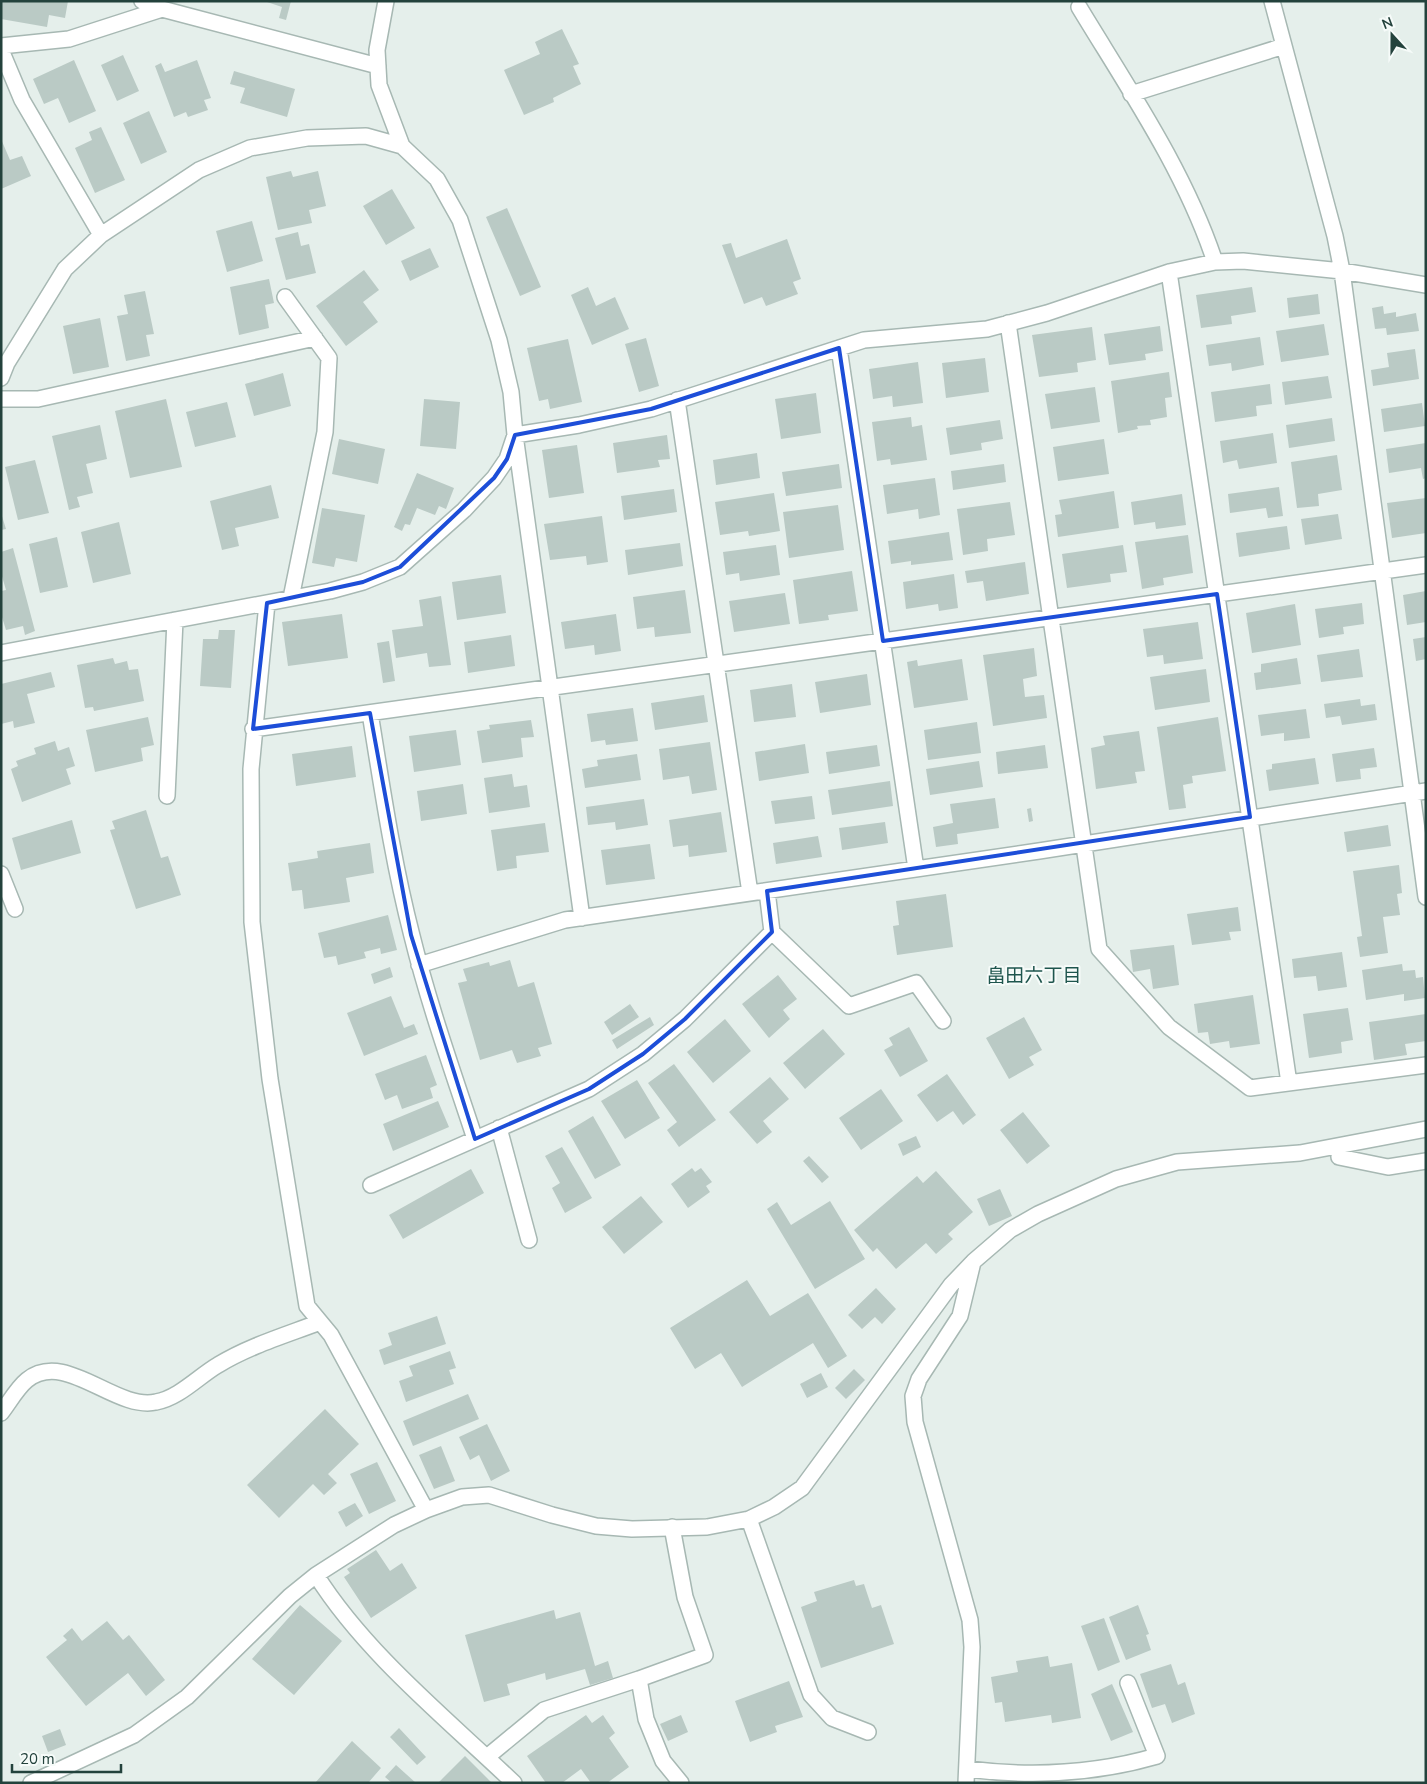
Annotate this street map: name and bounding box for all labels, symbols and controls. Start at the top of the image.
north arrow [1367,10,1417,60]
text: N [1379,13,1396,34]
district label: 畠田六丁目 [986,963,1082,989]
scale bar [12,1742,121,1774]
text: 20 m [20,1749,55,1769]

